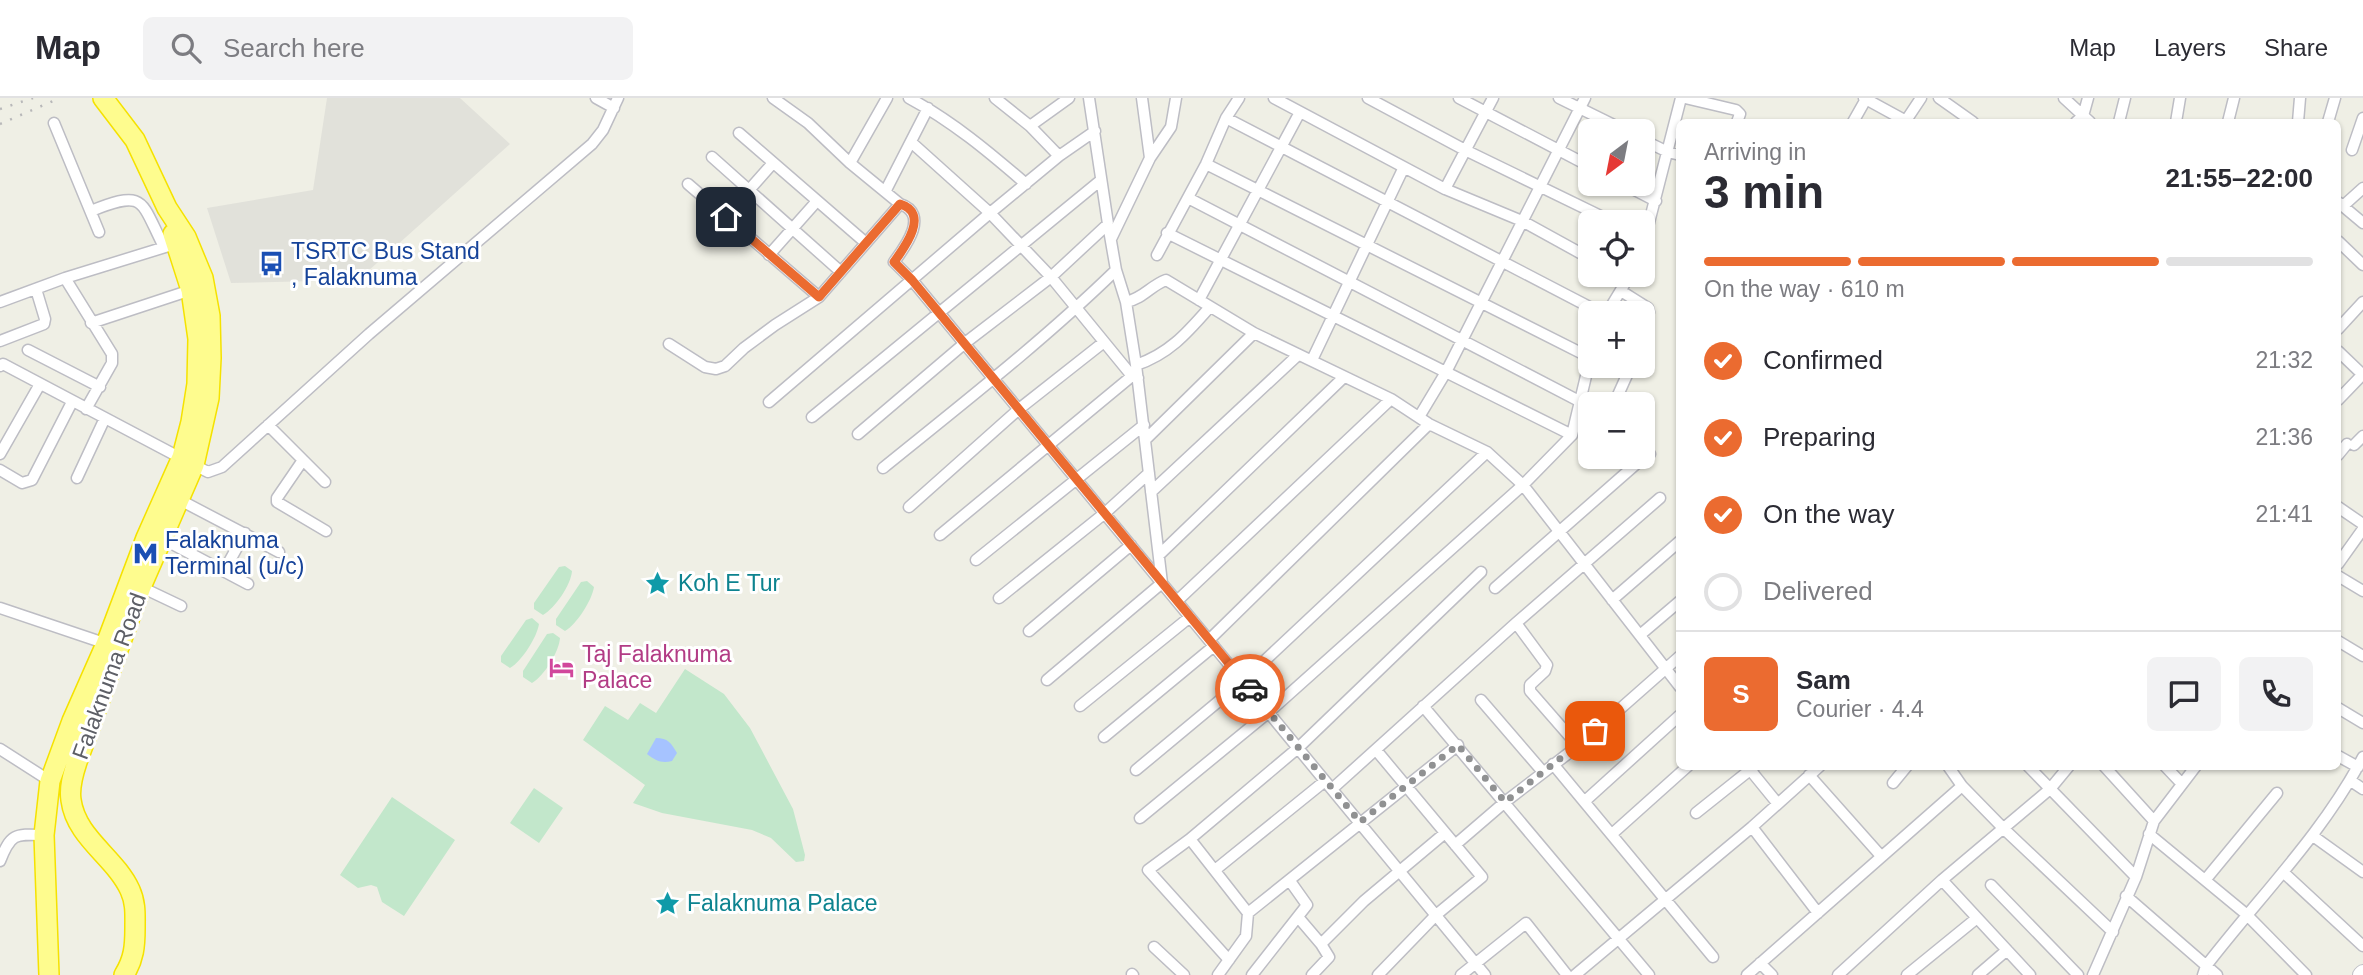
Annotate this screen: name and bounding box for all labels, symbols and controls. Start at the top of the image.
search box [143,17,633,80]
text: Map [35,29,101,66]
icon: search [167,29,205,67]
text: Search here [223,33,365,63]
text: Map [2069,34,2116,61]
text: Layers [2154,34,2226,61]
text: Share [2264,34,2328,61]
north arrow [1578,119,1656,196]
map controls [1578,119,1655,469]
text: Arriving in [1704,139,1806,165]
text: 21:55–22:00 [2166,163,2313,193]
text: 3 min [1704,166,1824,218]
pin [696,187,756,247]
icon: home [707,198,745,236]
button: locate [1578,210,1655,287]
place label: TSRTC Bus Stand , Falaknuma [291,238,480,290]
bus stop icon: TSRTC Bus Stand , Falaknuma [257,250,285,278]
text: On the way · 610 m [1704,276,1905,302]
button: + [1578,301,1655,378]
icon: check [1704,342,1742,380]
text: Confirmed [1763,345,1883,375]
text: 21:32 [2255,347,2313,373]
button: − [1578,392,1655,469]
icon: check [1704,419,1742,457]
text: Preparing [1763,422,1876,452]
text: 21:36 [2255,424,2313,450]
icon: check [1704,496,1742,534]
text: On the way [1763,499,1895,529]
text: 21:41 [2255,501,2313,527]
place label: Falaknuma Terminal (u/c) [165,527,304,579]
metro station icon: Falaknuma Terminal (u/c) [131,539,159,567]
place icon: Koh E Tur [644,569,672,597]
place label: Koh E Tur [678,570,781,596]
text: Delivered [1763,576,1873,606]
street label: Falaknuma Road [67,589,151,763]
place label: Taj Falaknuma Palace [582,641,732,693]
hotel icon: Taj Falaknuma Palace [548,653,576,681]
courier [1215,654,1285,724]
button: chat [2147,657,2221,731]
button: phone [2239,657,2313,731]
text: Sam [1796,665,1851,695]
icon: car [1231,670,1269,708]
text: S [1732,679,1750,709]
text: Courier · 4.4 [1796,696,1924,722]
pin [1565,701,1625,761]
icon: bag [1576,712,1614,750]
place icon: Falaknuma Palace [653,889,681,917]
place label: Falaknuma Palace [687,890,878,916]

